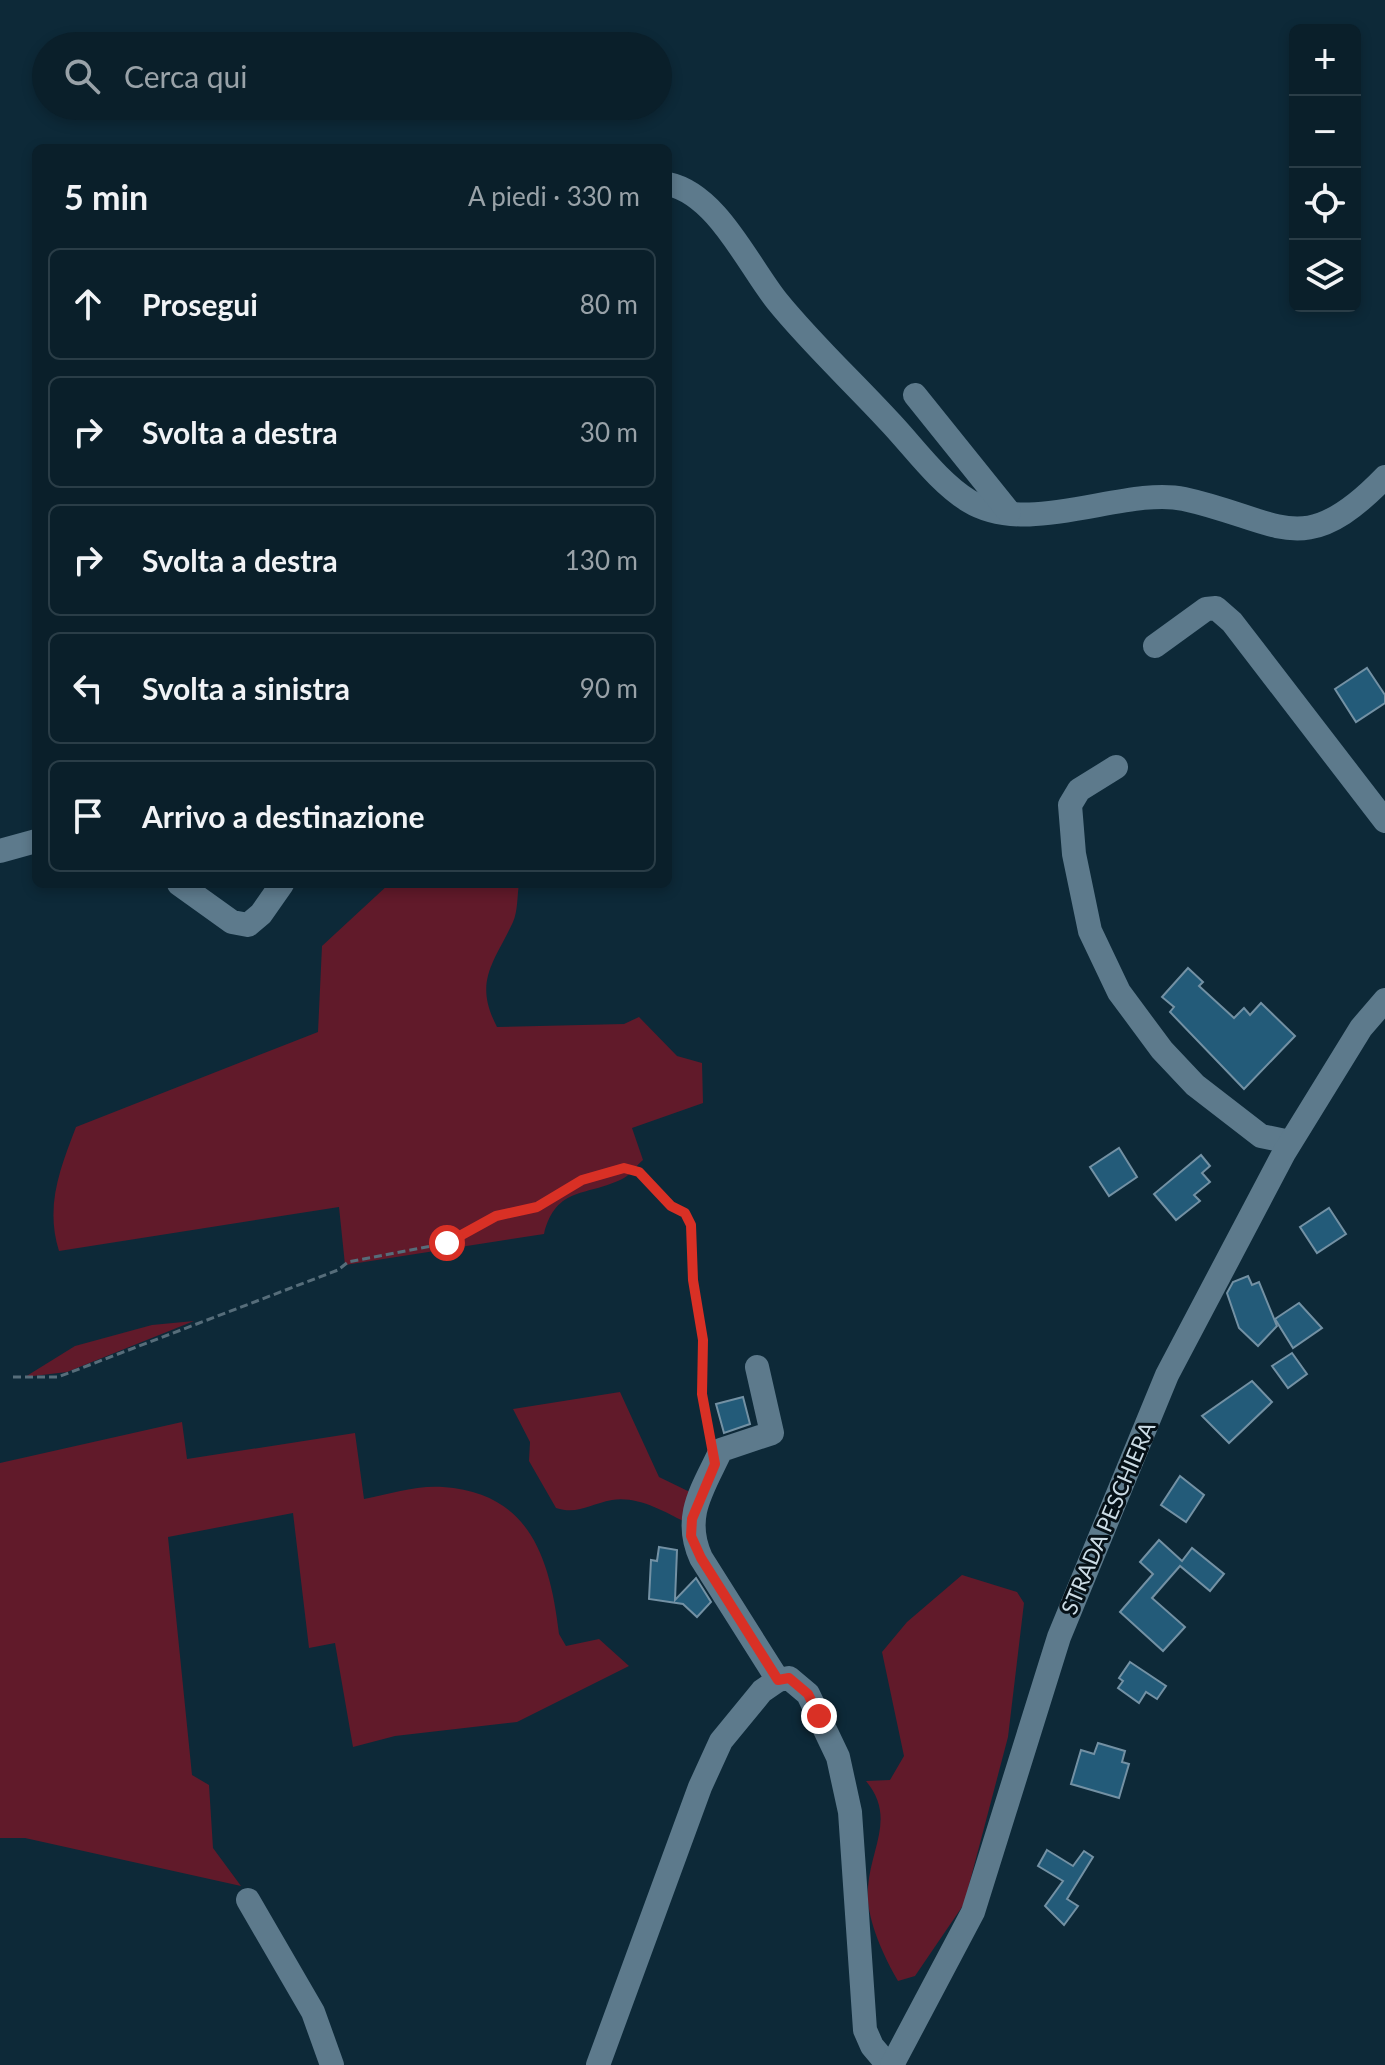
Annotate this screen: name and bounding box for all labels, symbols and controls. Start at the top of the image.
map controls [1289,24,1361,312]
button: + [1289,24,1361,96]
search box [32,32,672,120]
icon: search [60,54,104,98]
text: Cerca qui [124,58,248,94]
button: − [1289,96,1361,168]
button: locate [1289,168,1361,240]
text: 5 min [64,176,148,217]
text: A piedi · 330 m [468,180,640,212]
button: layers [1289,240,1361,312]
icon: ahead [66,282,110,326]
text: Prosegui [142,286,258,322]
text: 80 m [580,288,638,320]
icon: right [66,410,110,454]
text: Svolta a destra [142,414,338,450]
text: 30 m [580,416,638,448]
icon: right [66,538,110,582]
text: Svolta a destra [142,542,338,578]
text: 130 m [565,544,638,576]
icon: left [66,666,110,710]
text: Svolta a sinistra [142,670,350,706]
text: 90 m [580,672,638,704]
icon: arrive [66,794,110,838]
text: Arrivo a destinazione [142,798,424,834]
route start [429,1225,465,1261]
street label: STRADA PESCHIERA [1055,1417,1160,1618]
route end [801,1698,837,1734]

